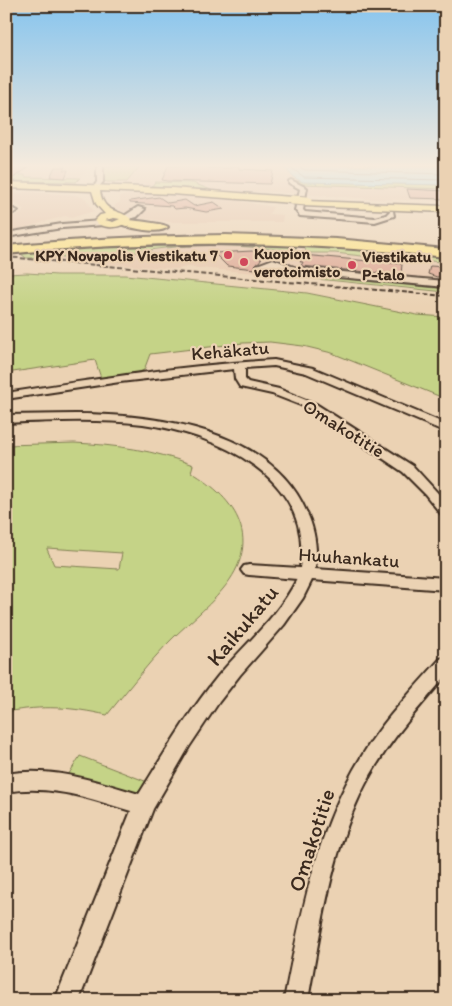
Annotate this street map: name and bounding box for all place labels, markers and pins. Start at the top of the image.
place label: Kuopion verotoimisto [254,244,340,281]
place label: KPY Novapolis Viestikatu 7 [35,246,218,266]
place label: Viestikatu P-talo [362,247,432,284]
marker: KPY Novapolis Viestikatu 7 [222,249,234,261]
marker: Kuopion verotoimisto [238,256,250,268]
marker: Viestikatu P-talo [346,259,358,271]

